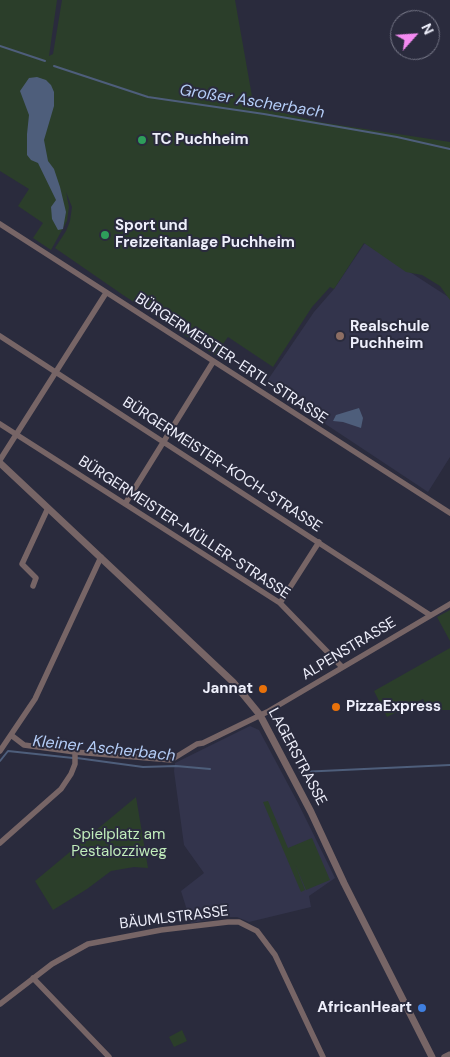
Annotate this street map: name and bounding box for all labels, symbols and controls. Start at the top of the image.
north arrow [390,10,440,60]
text: N [417,20,438,37]
water label: Großer Ascherbach [178,81,326,123]
place label: TC Puchheim [152,131,249,149]
marker: TC Puchheim [136,134,148,146]
place label: Sport und Freizeitanlage Puchheim [115,217,295,252]
marker: Sport und Freizeitanlage Puchheim [99,229,111,241]
street label: BÜRGERMEISTER-ERTL-STRASSE [131,290,331,428]
place label: Realschule Puchheim [350,318,429,353]
marker: Realschule Puchheim [334,330,346,342]
street label: BÜRGERMEISTER-KOCH-STRASSE [119,394,325,536]
street label: BÜRGERMEISTER-MÜLLER-STRASSE [75,453,293,603]
street label: ALPENSTRASSE [299,614,399,684]
place label: Jannat [202,680,253,698]
marker: Jannat [257,683,269,695]
place label: PizzaExpress [346,698,441,716]
marker: PizzaExpress [330,701,342,713]
street label: LAGERSTRASSE [264,705,330,809]
water label: Kleiner Ascherbach [32,732,176,766]
park label: Spielplatz am Pestalozziweg [71,826,167,861]
street label: BÄUMLSTRASSE [118,902,230,934]
place label: AfricanHeart [317,999,412,1017]
marker: AfricanHeart [416,1002,428,1014]

